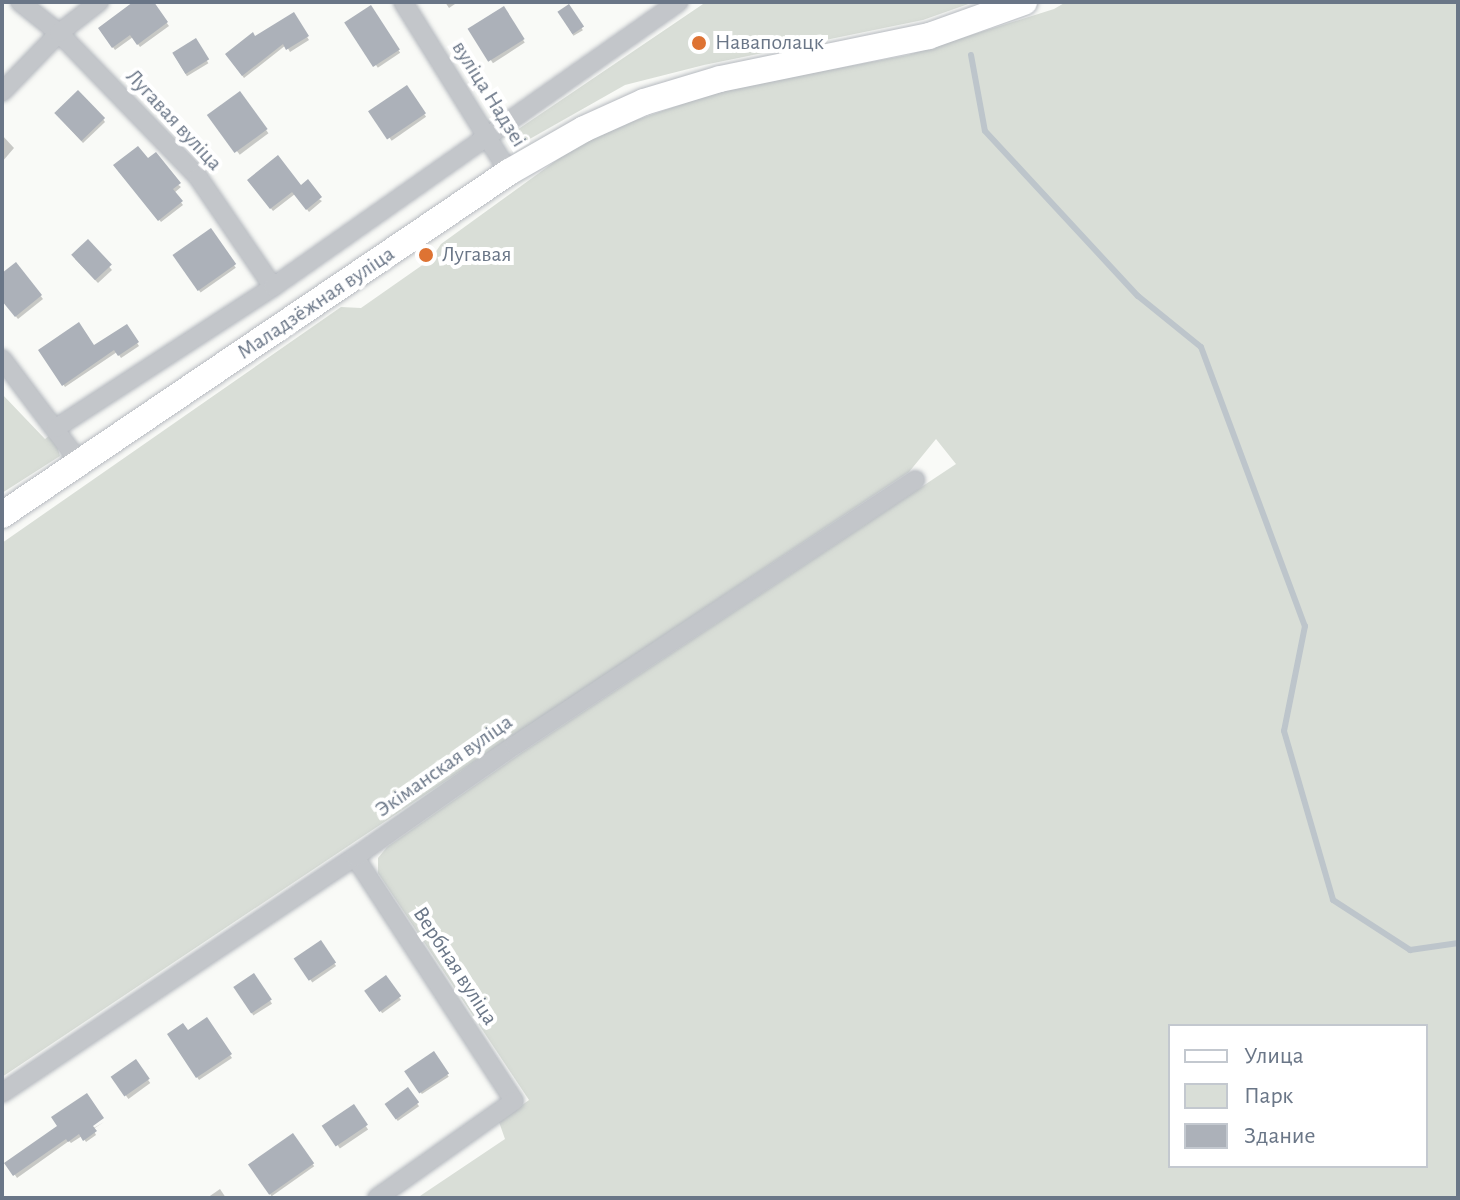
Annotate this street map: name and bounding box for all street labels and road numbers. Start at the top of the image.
street label: вуліца Надзеі [446,36,532,152]
street label: Лугавая вуліца [120,64,228,176]
street label: Маладзёжная вуліца [232,241,400,365]
street label: Экіманская вуліца [370,709,518,823]
street label: Вербная вуліца [407,902,503,1030]

